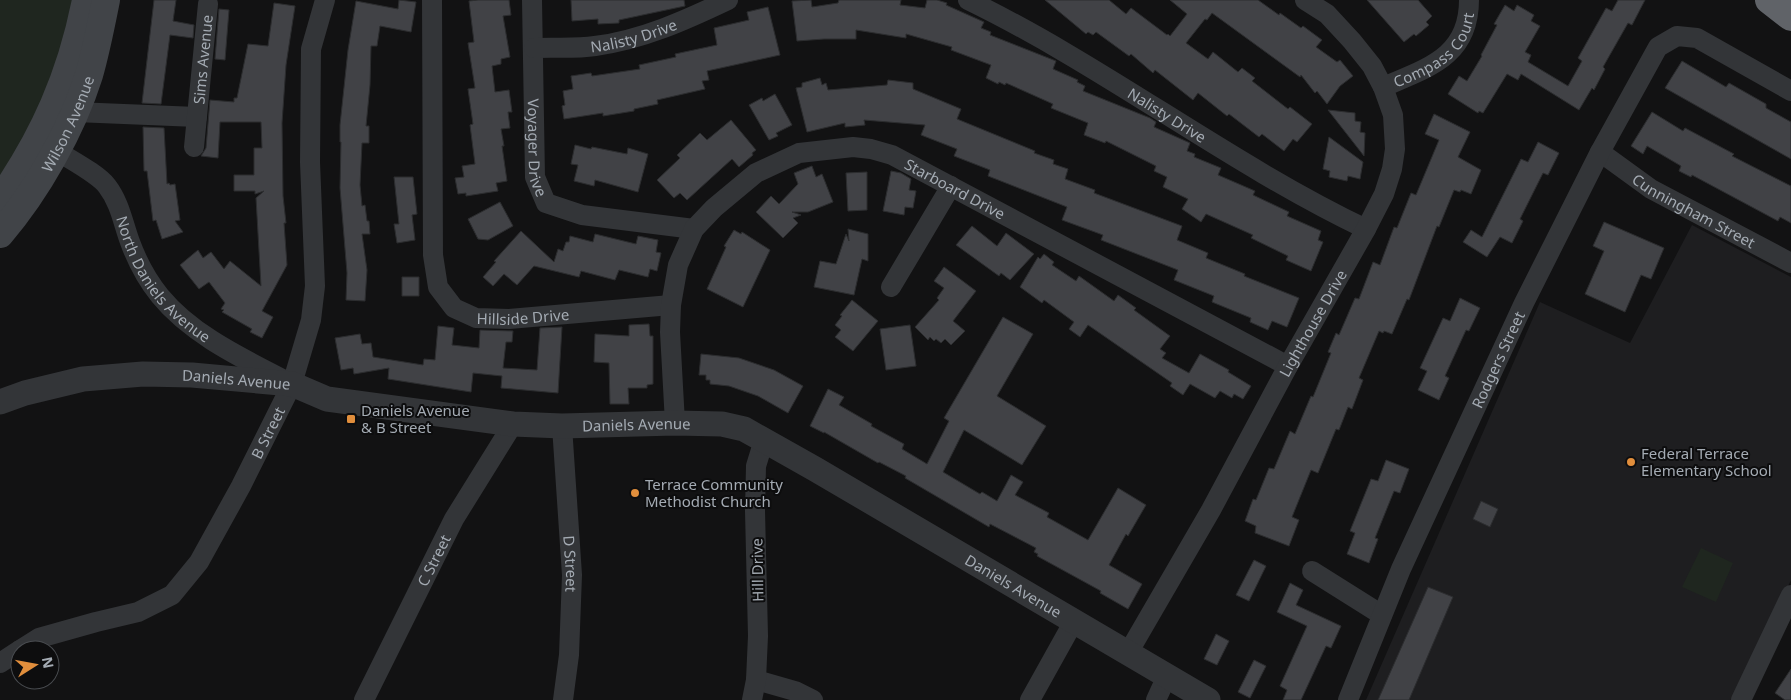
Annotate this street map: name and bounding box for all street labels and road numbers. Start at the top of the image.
street label: Compass Court [1390,10,1478,92]
street label: Sims Avenue [188,14,217,105]
street label: Nalisty Drive [589,14,680,57]
street label: Wilson Avenue [37,73,98,175]
street label: Nalisty Drive [1124,83,1210,147]
street label: Voyager Drive [524,99,552,200]
street label: Starboard Drive [901,154,1009,224]
street label: Cunningham Street [1628,169,1759,253]
street label: North Daniels Avenue [112,213,214,347]
street label: Lighthouse Drive [1274,266,1351,380]
street label: Hillside Drive [476,304,570,329]
street label: Rodgers Street [1467,307,1529,411]
street label: Daniels Avenue [182,365,291,394]
street label: B Street [246,403,289,462]
street label: Daniels Avenue [582,413,691,435]
street label: C Street [412,531,455,590]
street label: D Street [559,535,582,593]
street label: Hill Drive [746,538,768,602]
street label: Daniels Avenue [962,550,1065,622]

